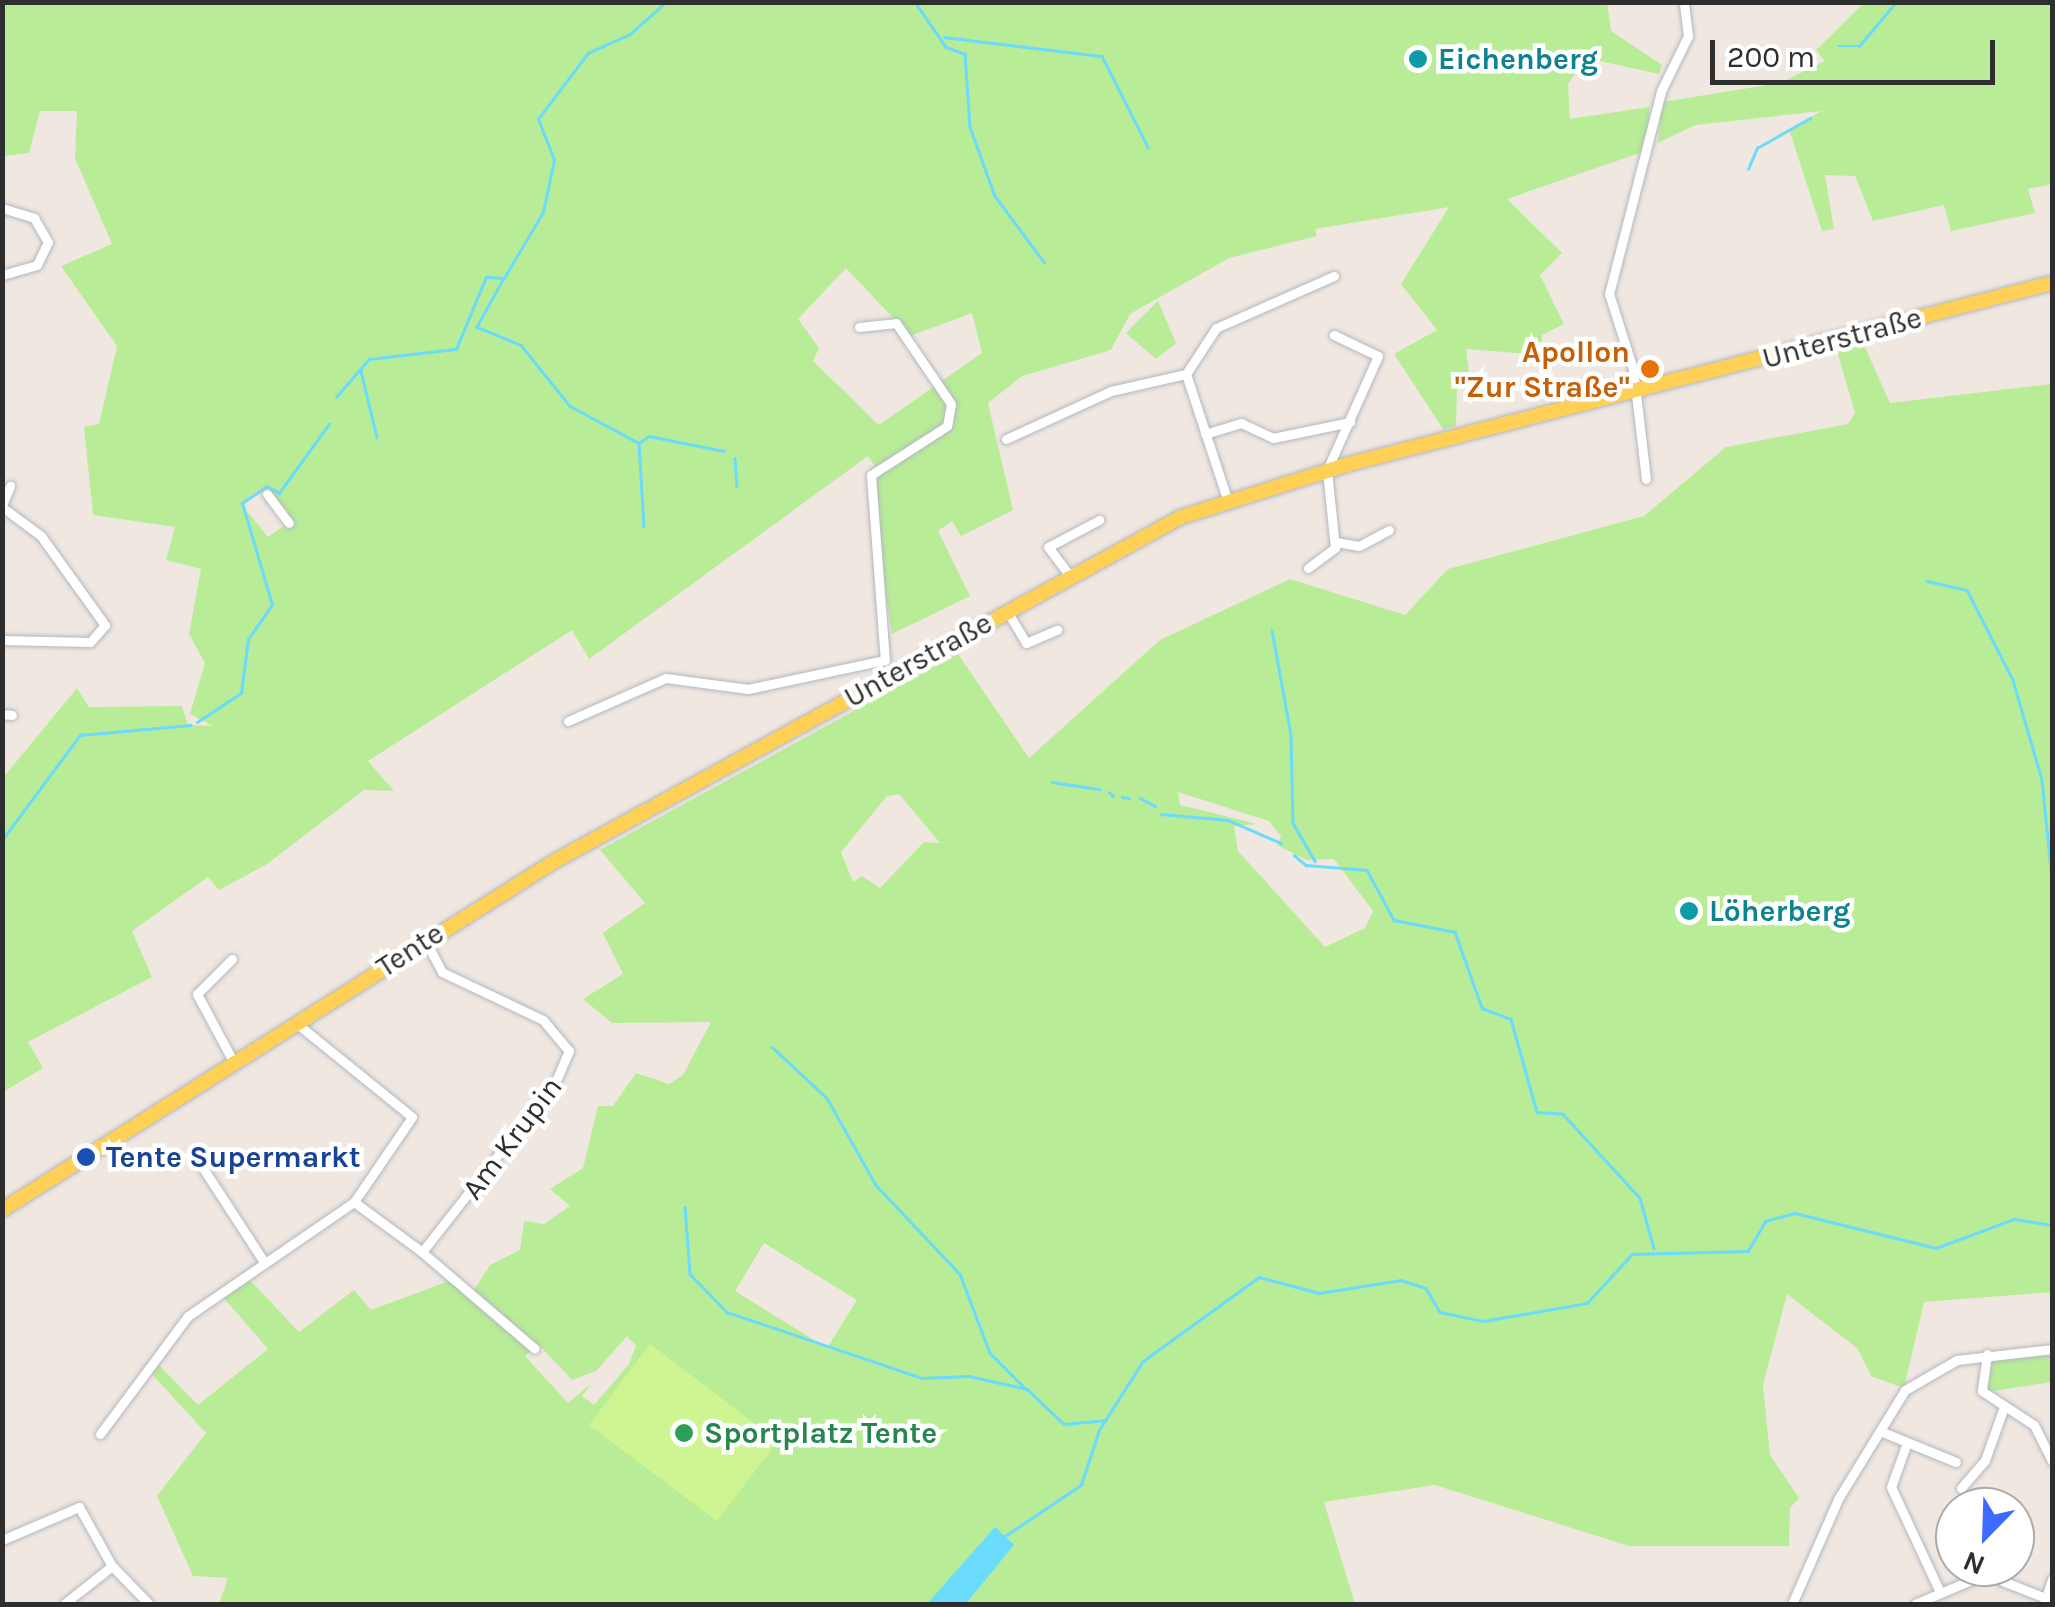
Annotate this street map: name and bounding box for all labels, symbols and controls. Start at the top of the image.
scale bar [1715,20,2000,82]
text: 200 m [1727,39,1815,75]
place label: Eichenberg [1438,41,1598,77]
marker: Eichenberg [1407,48,1429,70]
street label: Unterstraße [1758,299,1926,377]
place label: Apollon "Zur Straße" [1454,334,1630,404]
marker: Apollon "Zur Straße" [1639,358,1661,380]
street label: Unterstraße [838,605,998,715]
place label: Löherberg [1709,893,1850,929]
marker: Löherberg [1678,900,1700,922]
street label: Tente [370,915,450,985]
street label: Am Krupin [454,1070,570,1206]
place label: Tente Supermarkt [106,1139,361,1175]
marker: Tente Supermarkt [75,1146,97,1168]
place label: Sportplatz Tente [704,1415,937,1451]
marker: Sportplatz Tente [673,1422,695,1444]
north arrow [1935,1487,2035,1587]
text: N [1958,1544,1990,1582]

